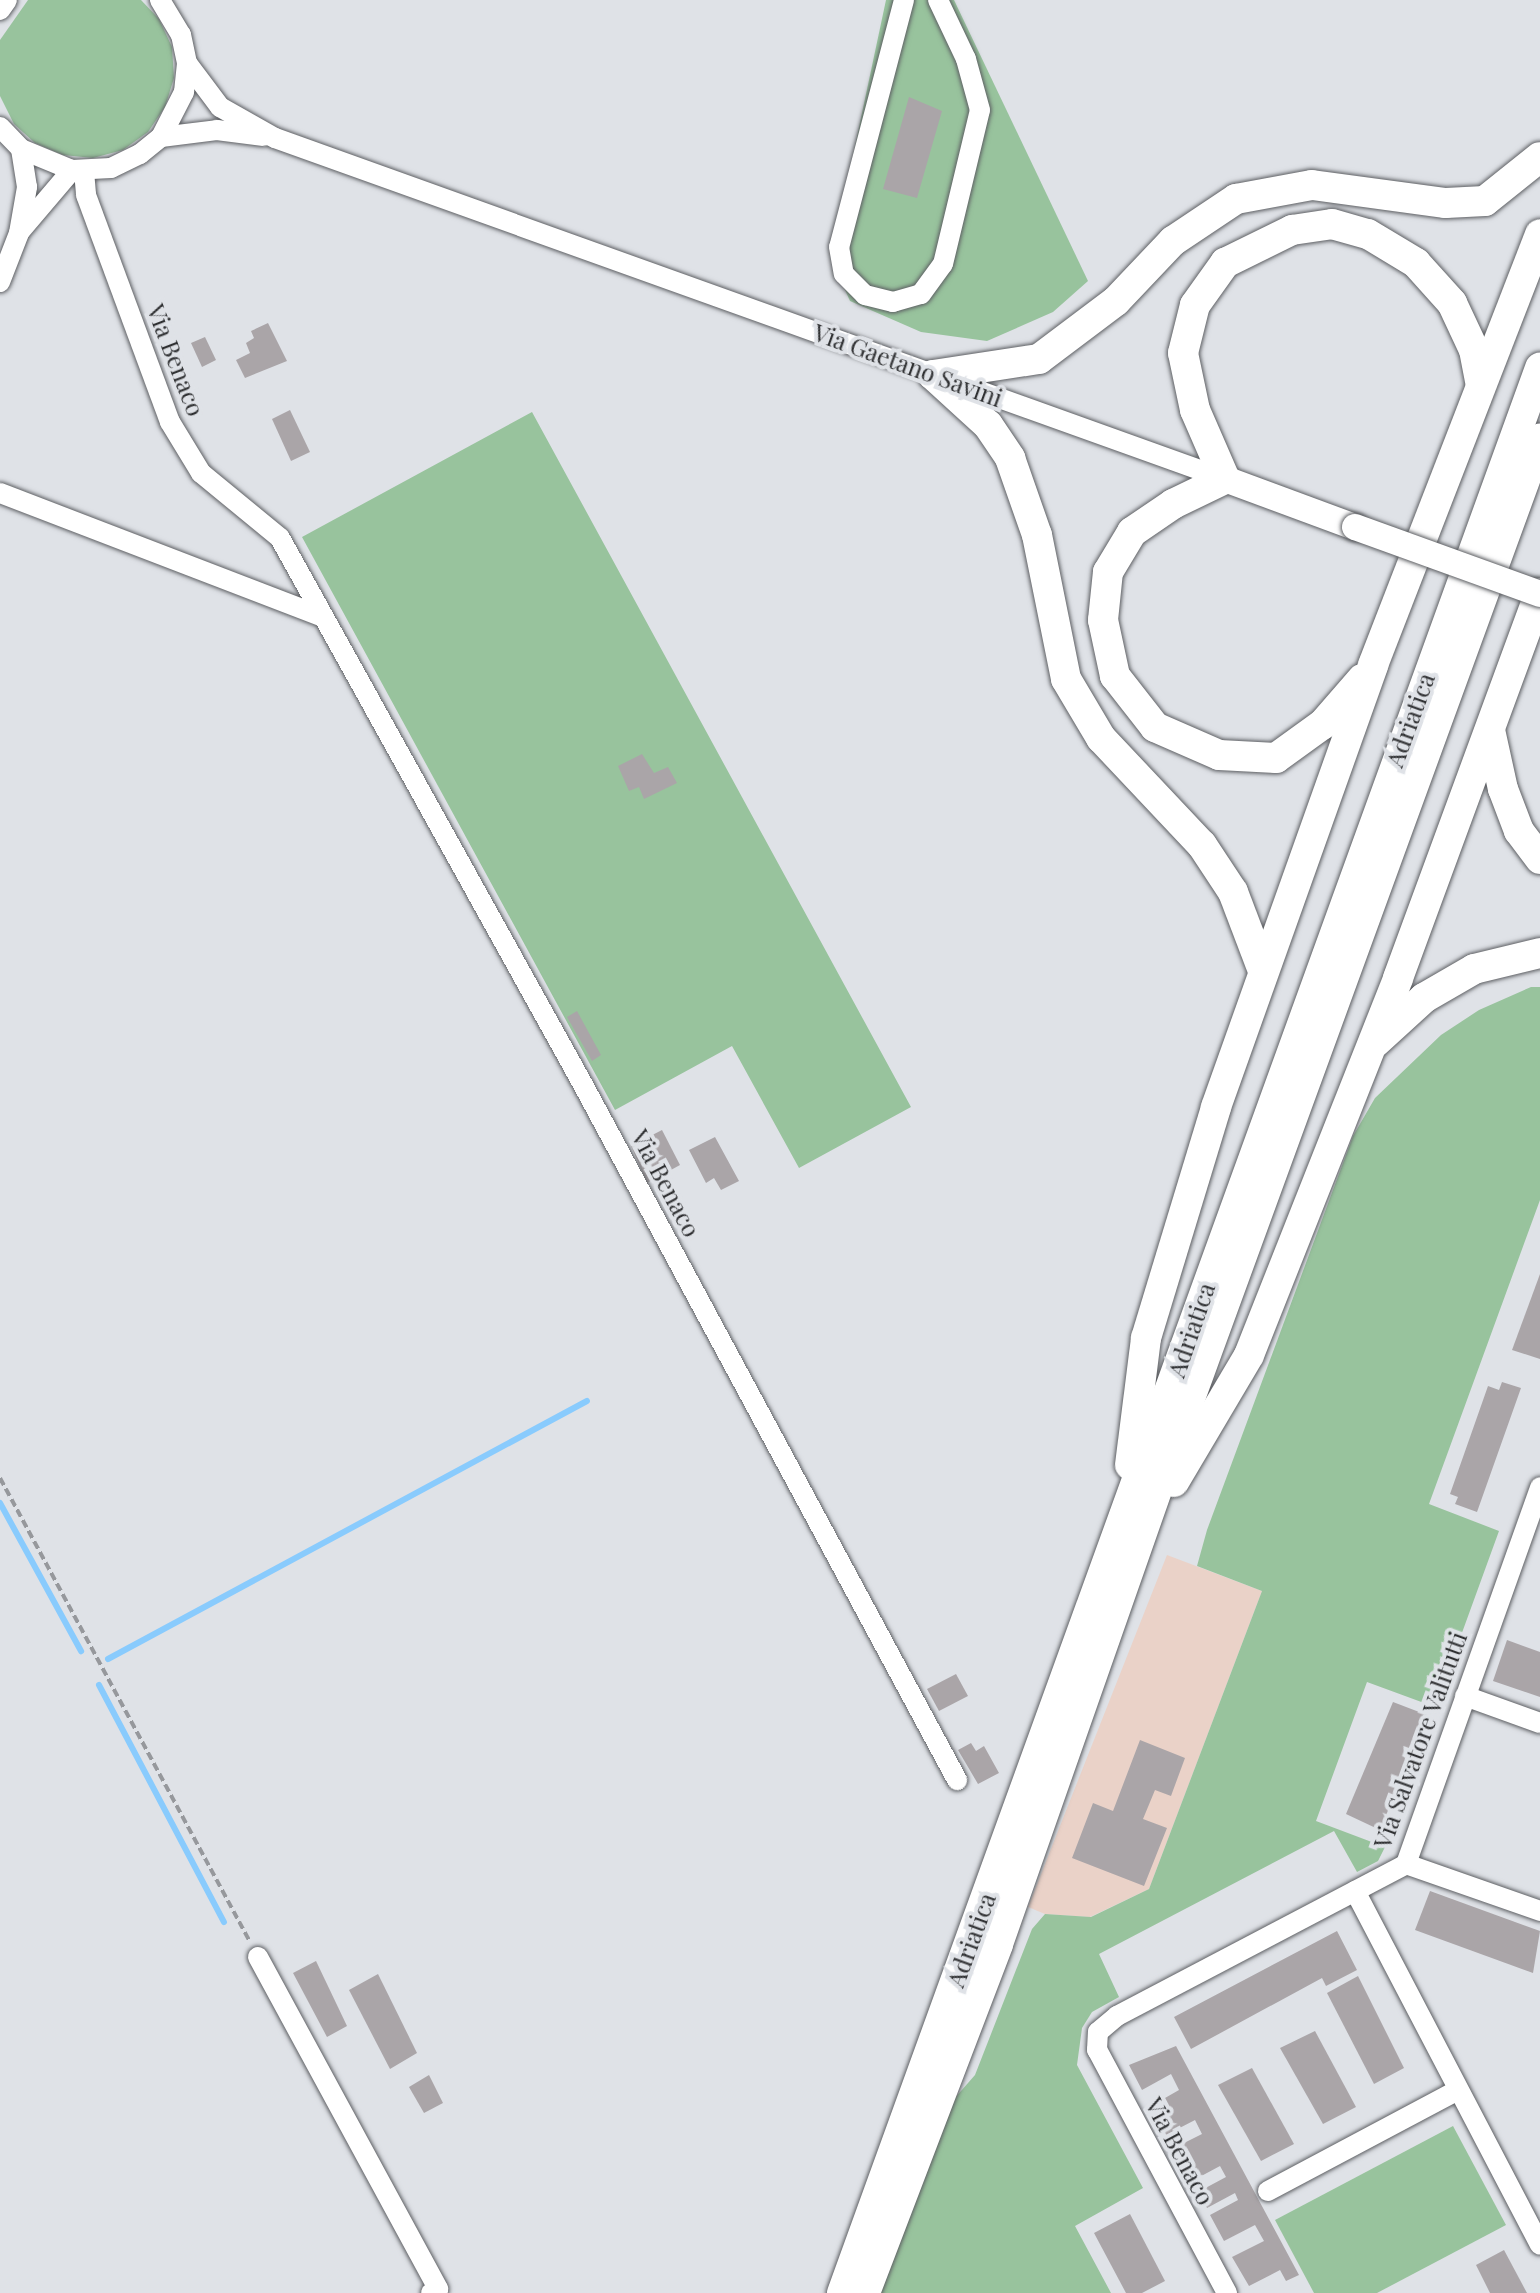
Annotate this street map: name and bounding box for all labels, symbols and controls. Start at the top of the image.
street label: Via Benaco [141,300,211,420]
street label: Via Gaetano Savini [810,317,1006,413]
street label: Adriatica [1380,669,1440,771]
street label: Via Benaco [626,1124,706,1242]
street label: Adriatica [1161,1279,1221,1381]
street label: Via Salvatore Valitutti [1367,1627,1473,1853]
street label: Adriatica [941,1889,1001,1991]
street label: Via Benaco [1140,2092,1220,2210]

